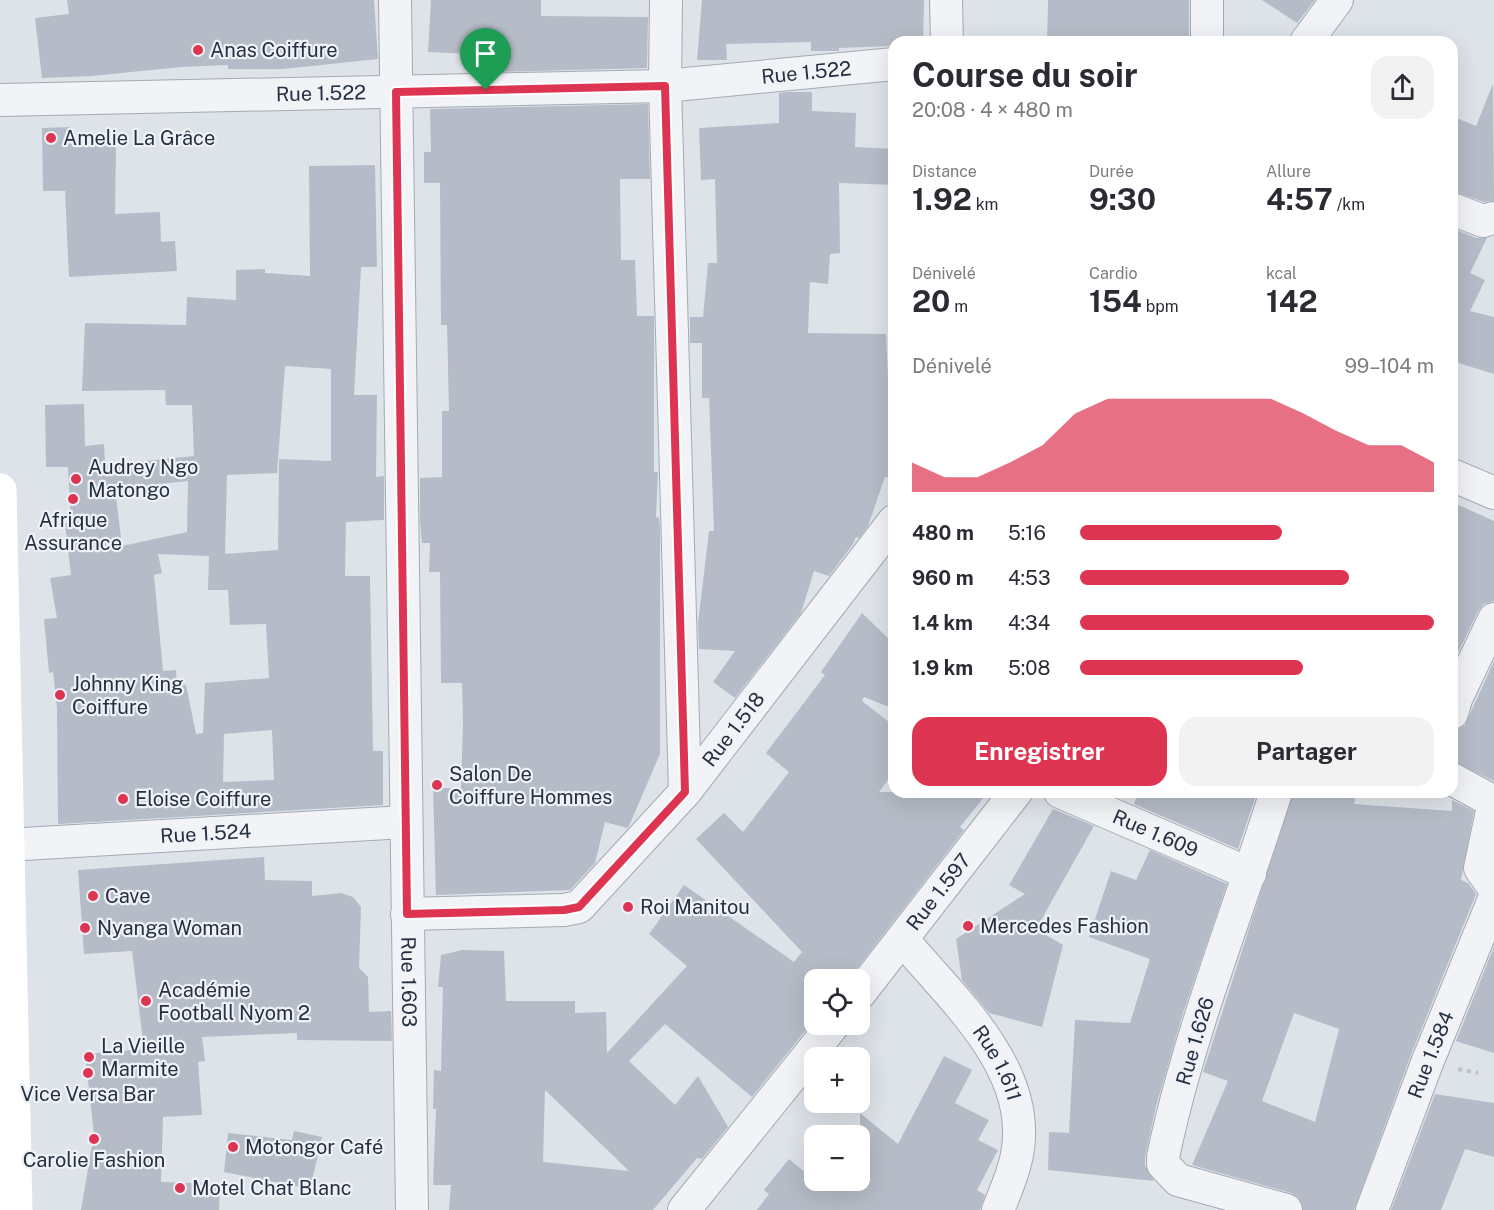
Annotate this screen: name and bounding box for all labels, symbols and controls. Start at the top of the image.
pin [460,28,511,90]
icon: arrive [469,37,502,70]
place label: Anas Coiffure [210,38,338,62]
marker: Anas Coiffure [191,43,205,57]
street label: Rue 1.522 [760,56,852,89]
text: Course du soir [912,56,1138,94]
button: share [1371,56,1434,119]
street label: Rue 1.522 [275,80,366,106]
text: 20:08 · 4 × 480 m [912,98,1073,122]
place label: Amelie La Grâce [63,126,215,150]
marker: Amelie La Grâce [44,131,58,145]
text: Distance [912,162,977,181]
text: Durée [1089,162,1134,181]
text: Allure [1266,162,1311,181]
text: 1.92 [912,181,972,217]
text: 9:30 [1089,181,1156,217]
text: 4:57 [1266,181,1333,217]
text: km [972,195,998,214]
text: /km [1333,195,1365,214]
text: Dénivelé [912,264,976,283]
text: Cardio [1089,264,1138,283]
text: kcal [1266,264,1297,283]
text: 20 [912,283,950,319]
text: 154 [1089,283,1142,319]
text: 142 [1266,283,1318,319]
text: m [950,297,968,316]
text: bpm [1142,297,1179,316]
text: Dénivelé [912,354,992,378]
text: 99–104 m [1344,354,1434,378]
place label: Audrey Ngo Matongo [88,455,198,502]
marker: Audrey Ngo Matongo [69,472,83,486]
marker: Afrique Assurance [66,492,80,506]
place label: Afrique Assurance [24,508,122,555]
text: 480 m [912,521,974,545]
text: 5:16 [1008,521,1046,545]
text: 960 m [912,566,974,590]
text: 4:53 [1008,566,1051,590]
text: 1.4 km [912,611,973,635]
text: 4:34 [1008,611,1050,635]
text: 1.9 km [912,656,973,680]
text: 5:08 [1008,656,1050,680]
place label: Johnny King Coiffure [72,672,184,719]
street label: Rue 1.518 [697,687,770,771]
marker: Johnny King Coiffure [53,688,67,702]
button: Enregistrer [912,717,1167,786]
button: Partager [1179,717,1434,786]
place label: Salon De Coiffure Hommes [449,762,612,809]
marker: Salon De Coiffure Hommes [430,778,444,792]
place label: Eloise Coiffure [135,787,271,811]
marker: Eloise Coiffure [116,792,130,806]
street label: Rue 1.609 [1109,804,1202,862]
street label: Rue 1.524 [160,819,252,848]
street label: Rue 1.597 [901,849,976,935]
place label: Cave [105,884,151,908]
marker: Cave [86,889,100,903]
place label: Roi Manitou [640,895,750,919]
marker: Roi Manitou [621,900,635,914]
place label: Mercedes Fashion [980,914,1149,938]
place label: Nyanga Woman [97,916,242,940]
marker: Mercedes Fashion [961,919,975,933]
marker: Nyanga Woman [78,921,92,935]
street label: Rue 1.603 [396,936,421,1027]
map controls [804,969,870,1191]
button: locate [804,969,870,1035]
place label: Académie Football Nyom 2 [158,978,310,1025]
marker: Académie Football Nyom 2 [139,994,153,1008]
street label: Rue 1.626 [1171,994,1219,1088]
street label: Rue 1.584 [1403,1007,1459,1102]
street label: Rue 1.611 [968,1020,1027,1104]
place label: La Vieille Marmite [101,1034,185,1081]
button: + [804,1047,870,1113]
marker: La Vieille Marmite [82,1050,96,1064]
marker: Vice Versa Bar [81,1066,95,1080]
place label: Vice Versa Bar [21,1082,156,1106]
button: − [804,1125,870,1191]
marker: Carolie Fashion [87,1132,101,1146]
place label: Motongor Café [245,1135,383,1159]
marker: Motongor Café [226,1140,240,1154]
place label: Carolie Fashion [23,1148,165,1172]
place label: Motel Chat Blanc [192,1176,352,1200]
marker: Motel Chat Blanc [173,1181,187,1195]

